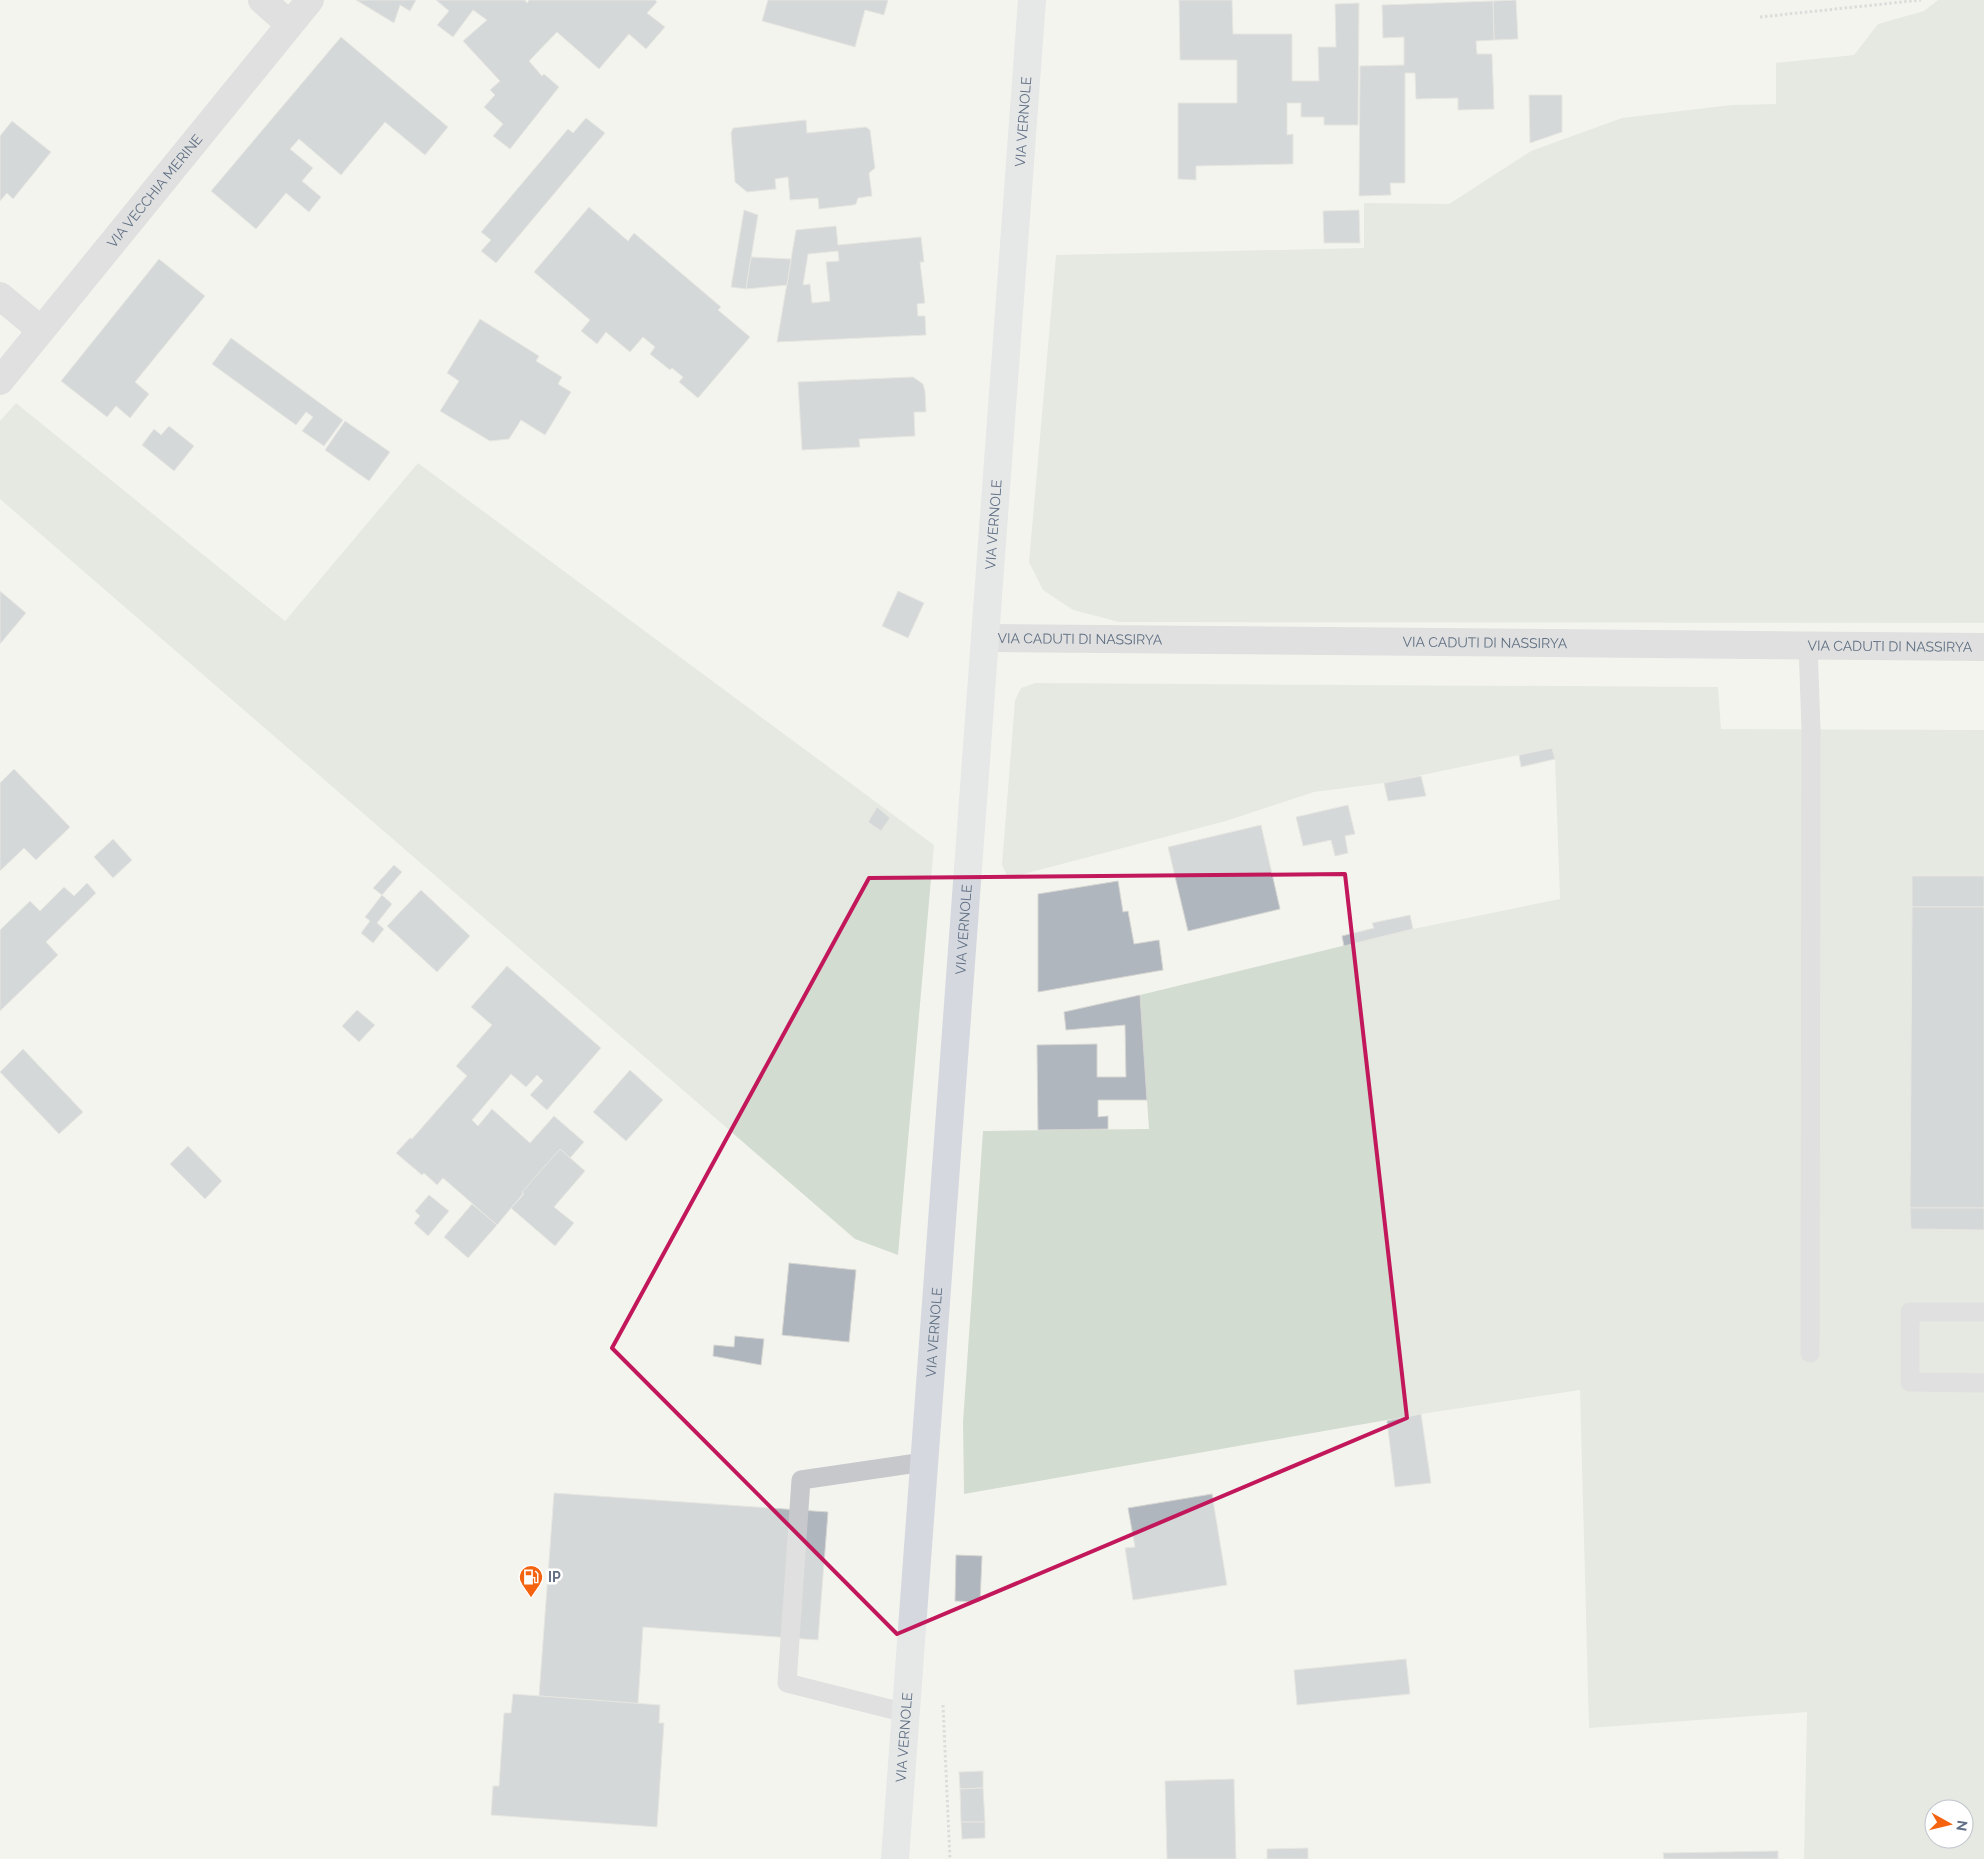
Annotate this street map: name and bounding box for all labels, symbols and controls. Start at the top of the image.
street label: VIA VERNOLE [1012,76,1034,167]
street label: VIA VECCHIA MERINE [104,131,205,251]
street label: VIA VERNOLE [982,479,1005,570]
street label: VIA CADUTI DI NASSIRYA [998,630,1163,648]
street label: VIA CADUTI DI NASSIRYA [1403,634,1568,651]
street label: VIA CADUTI DI NASSIRYA [1808,637,1973,655]
street label: VIA VERNOLE [952,884,975,975]
street label: VIA VERNOLE [923,1287,945,1378]
fuel station icon: IP [518,1564,544,1598]
place label: IP [548,1569,561,1585]
street label: VIA VERNOLE [893,1692,915,1783]
north arrow [1924,1799,1974,1849]
text: N [1953,1819,1971,1832]

